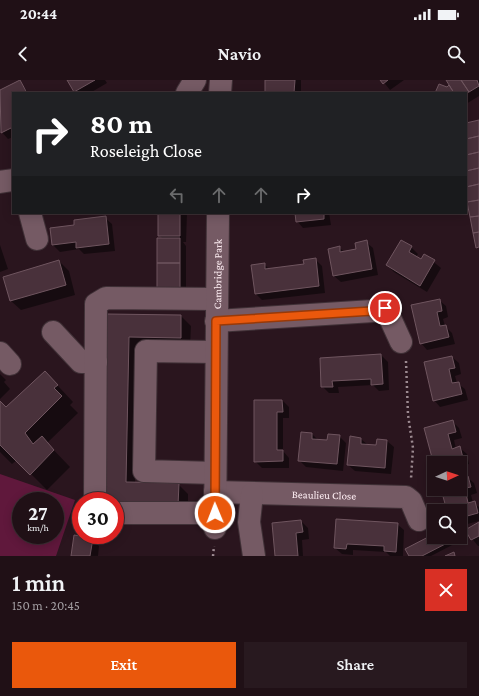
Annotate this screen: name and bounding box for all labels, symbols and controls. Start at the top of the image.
text: 20:44 [20,6,57,22]
icon: back [12,43,34,65]
icon: search [445,43,467,65]
text: Navio [218,44,261,64]
icon: right [24,108,76,160]
text: 80 m [90,108,152,139]
text: Roseleigh Close [90,141,202,161]
icon: left [166,184,188,206]
icon: ahead [208,184,230,206]
icon: ahead [250,184,272,206]
icon: right [292,184,314,206]
street label: Cambridge Park [211,238,225,309]
pin [368,291,402,325]
icon: arrive [374,297,396,319]
north arrow [427,456,467,496]
map controls [427,456,467,544]
street label: Beaulieu Close [292,488,356,502]
speed limit sign: 30 [72,492,124,544]
position arrow [194,492,236,534]
text: 27 [28,502,48,524]
button: search [427,504,467,544]
text: km/h [27,522,49,533]
text: 1 min [12,569,65,596]
button: close [425,569,467,611]
text: 150 m · 20:45 [12,598,80,613]
button: Exit [12,642,236,688]
button: Share [244,642,467,688]

